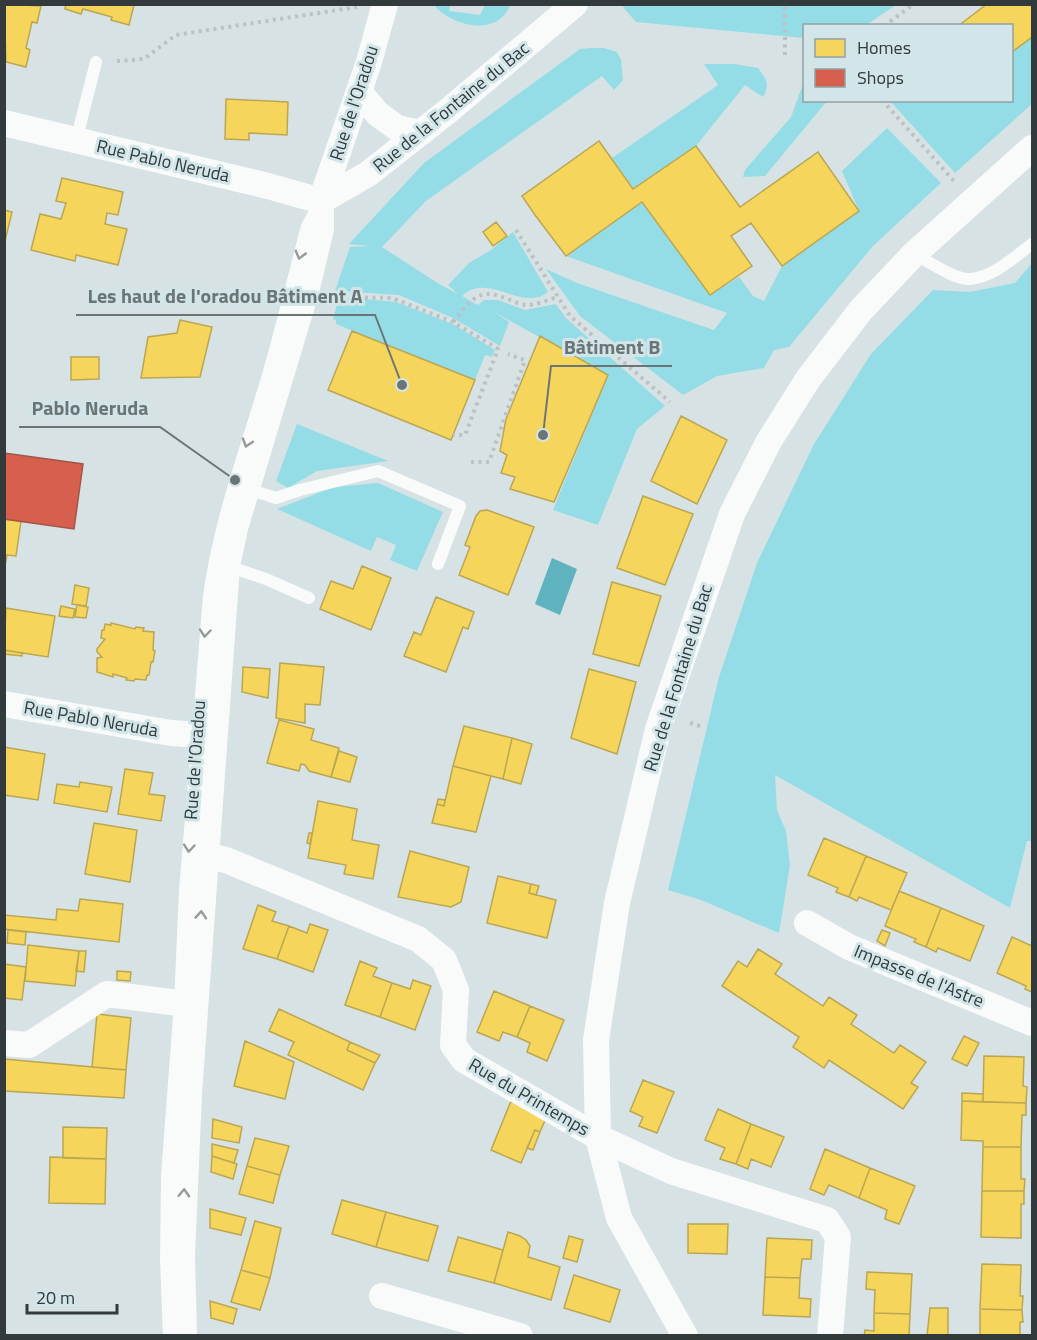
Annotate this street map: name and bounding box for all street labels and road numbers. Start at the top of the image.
street label: Rue de la Fontaine du Bac [367,35,535,178]
street label: Rue de l'Oradou [322,42,385,164]
street label: Rue Pablo Neruda [94,132,232,189]
street label: Rue de la Fontaine du Bac [636,581,719,775]
street label: Rue Pablo Neruda [22,693,160,744]
street label: Rue de l'Oradou [177,699,212,821]
street label: Impasse de l'Astre [850,937,988,1014]
street label: Rue du Printemps [464,1051,595,1142]

